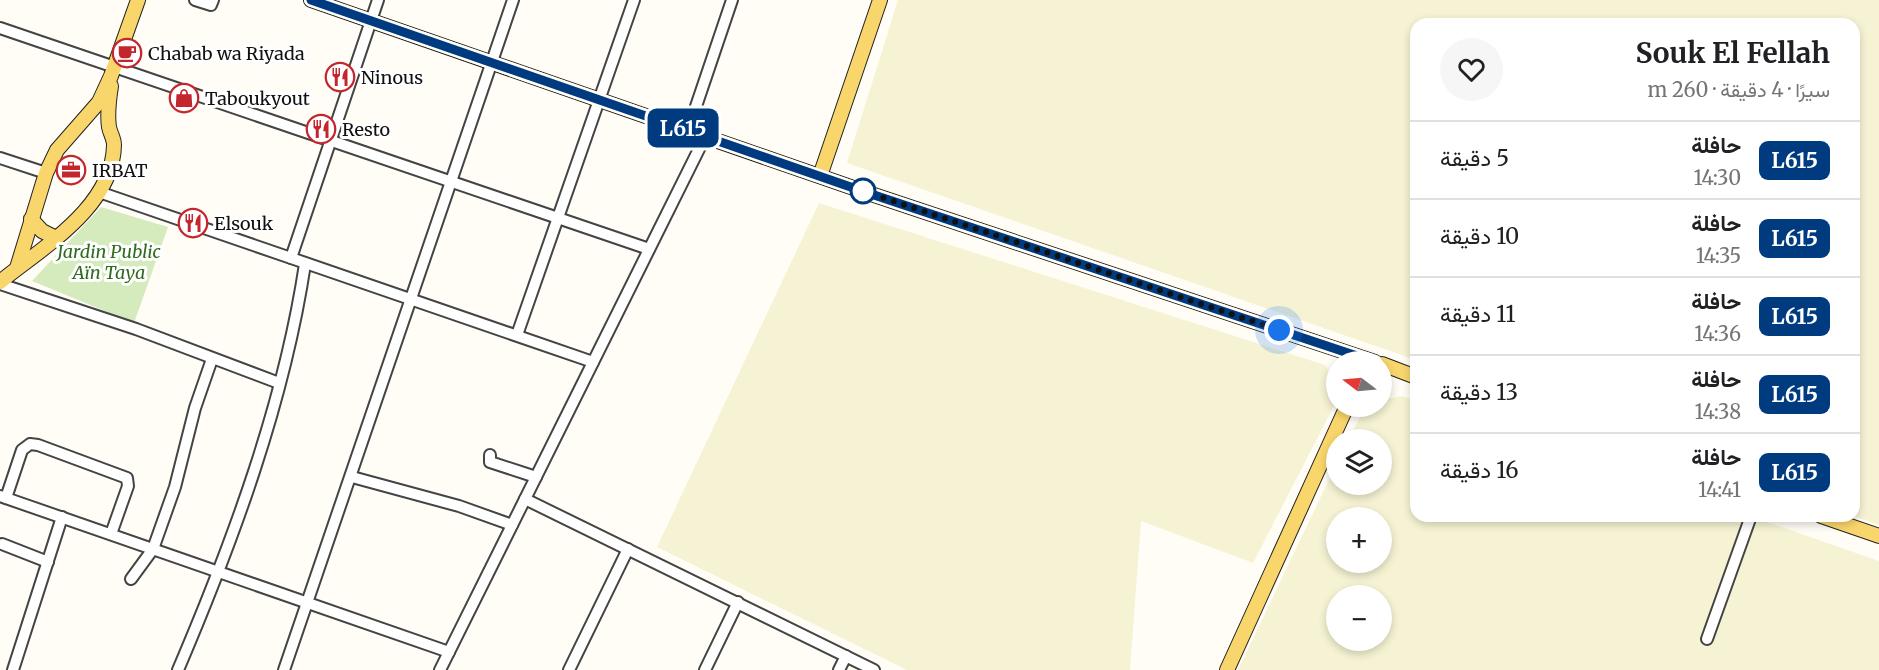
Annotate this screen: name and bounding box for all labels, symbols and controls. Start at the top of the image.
text: Souk El Fellah [1635,35,1830,71]
cafe icon: Chabab wa Riyada [111,37,143,69]
button: heart [1440,38,1503,101]
place label: Chabab wa Riyada [148,42,305,65]
restaurant icon: Ninous [324,61,356,93]
place label: Ninous [361,66,423,89]
text: سيرًا · 4 دقيقة · 260 m [1647,77,1830,102]
shop icon: Taboukyout [168,82,200,114]
place label: Taboukyout [205,87,310,110]
line badge: L615 [641,108,725,148]
restaurant icon: Resto [305,113,337,145]
text: L615 [660,115,706,142]
place label: Resto [342,118,390,141]
text: حافلة [1691,131,1741,159]
text: 5 دقيقة [1440,144,1509,172]
text: L615 [1771,147,1818,174]
office icon: IRBAT [55,154,87,186]
place label: IRBAT [92,159,148,182]
text: 14:30 [1694,165,1741,190]
unlabelled marker [850,178,876,204]
restaurant icon: Elsouk [177,207,209,239]
text: حافلة [1691,209,1741,237]
place label: Elsouk [214,212,274,235]
text: 10 دقيقة [1440,222,1519,250]
text: L615 [1771,225,1818,252]
park label: Jardin Public Aïn Taya [55,240,161,284]
text: 14:35 [1696,243,1741,268]
text: حافلة [1691,287,1741,315]
text: 11 دقيقة [1440,300,1515,328]
text: L615 [1771,303,1818,330]
your location [1264,315,1294,345]
text: 14:36 [1694,321,1741,346]
north arrow [1326,351,1392,417]
map controls [1326,351,1392,651]
text: حافلة [1691,365,1741,393]
text: 13 دقيقة [1440,378,1518,406]
text: L615 [1771,381,1818,408]
text: 14:38 [1694,399,1741,424]
button: layers [1326,429,1392,495]
text: حافلة [1691,443,1741,471]
text: 16 دقيقة [1440,456,1519,484]
text: L615 [1771,459,1818,486]
text: 14:41 [1698,477,1741,502]
button: + [1326,507,1392,573]
button: − [1326,585,1392,651]

